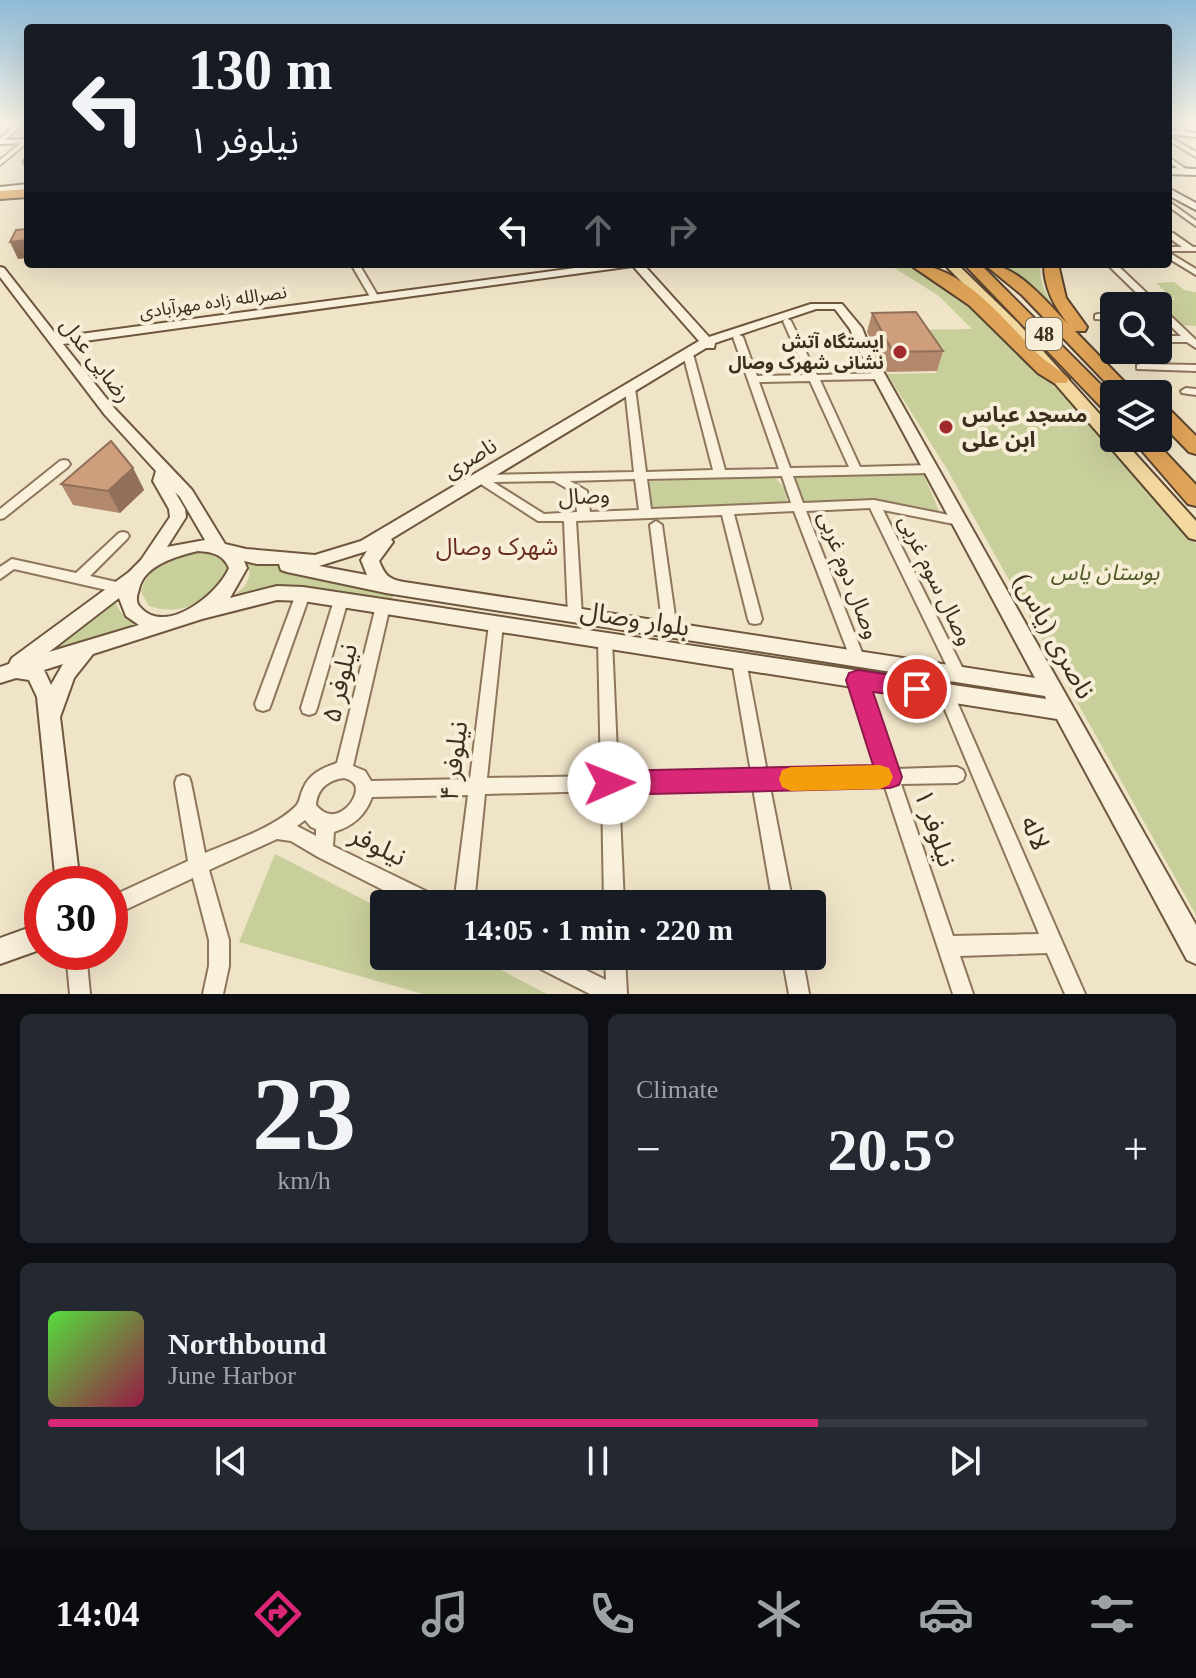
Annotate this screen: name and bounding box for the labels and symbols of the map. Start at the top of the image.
street label: نصرالله زاده مهرآبادی [138,282,288,323]
street label: رضایی عدل [55,313,137,408]
road number: 48 [1026,318,1062,350]
place label: ایستگاه آتش نشانی شهرک وصال [728,331,884,374]
marker: ایستگاه آتش نشانی شهرک وصال [891,343,909,361]
place label: مسجد عباس ابن علی [962,402,1088,452]
marker: مسجد عباس ابن علی [937,418,955,436]
street label: ناصری [439,432,501,484]
street label: وصال [558,482,610,510]
street label: وصال دوم غربی [809,508,885,644]
street label: وصال سوم غربی [890,511,978,651]
district label: شهرک وصال [436,534,558,561]
park label: بوستان یاس [1051,560,1160,586]
street label: ناصری (یاس) [1008,568,1100,704]
street label: بلوار وصال [578,596,692,642]
street label: نیلوفر ۵ [317,641,363,725]
pin [883,655,951,723]
street label: نیلوفر ۴ [435,720,473,802]
position arrow [567,741,651,825]
street label: نیلوفر ۱ [908,785,962,871]
street label: لاله [1015,811,1055,855]
street label: نيلوفر [344,820,411,872]
speed limit sign: 30 [24,866,128,970]

